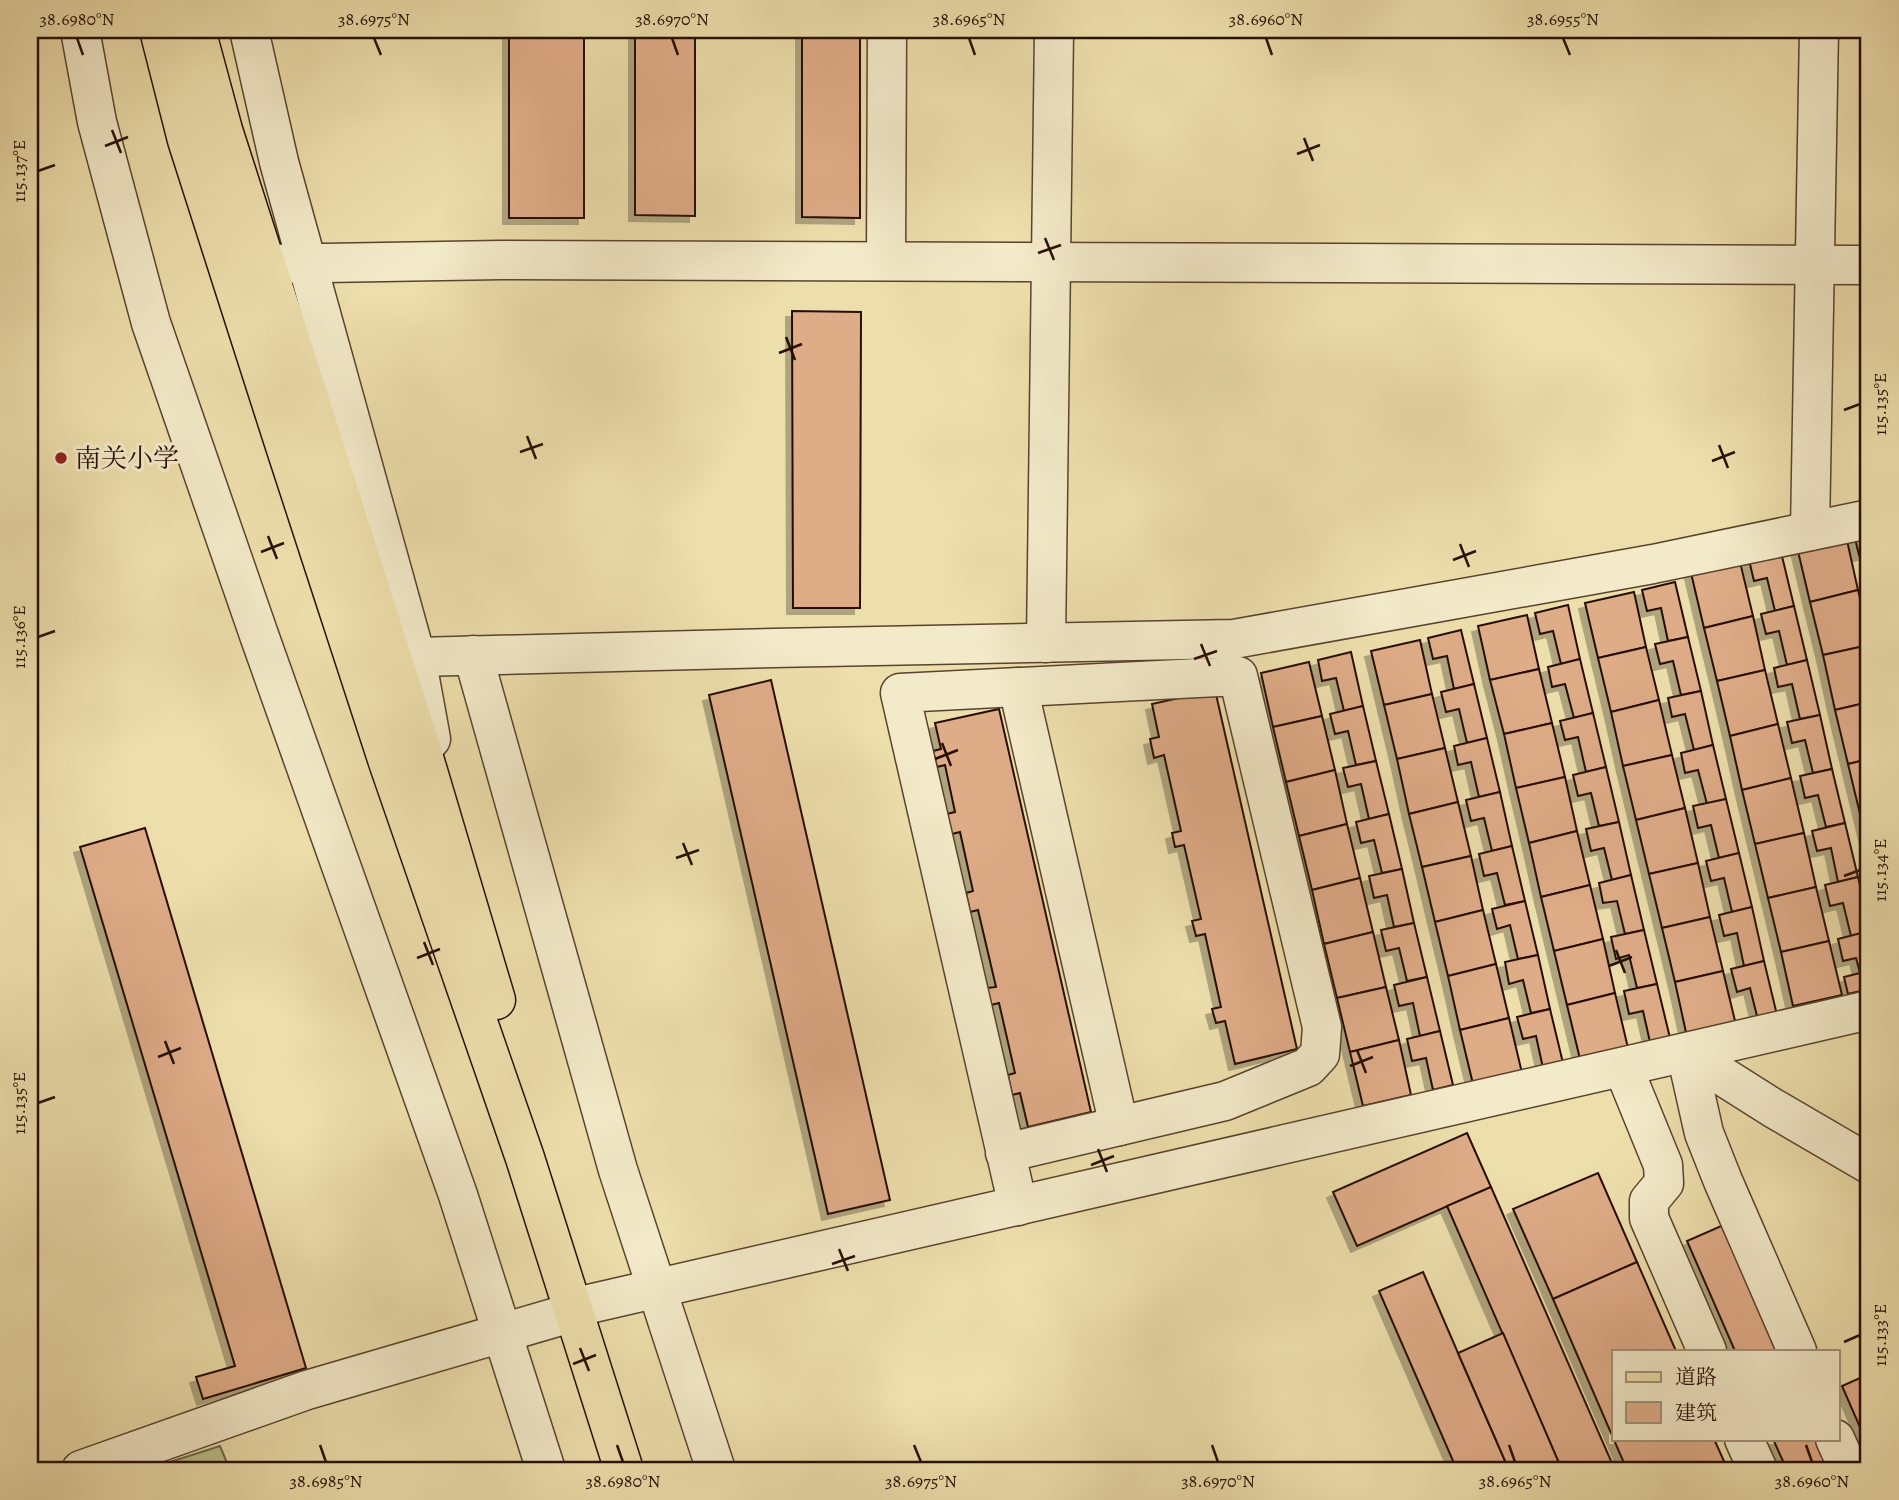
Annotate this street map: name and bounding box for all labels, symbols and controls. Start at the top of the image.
text: 38.6980°N [40,7,115,31]
text: 38.6975°N [338,7,410,31]
text: 38.6970°N [635,7,709,31]
text: 38.6965°N [933,7,1005,31]
text: 38.6960°N [1229,7,1303,31]
text: 38.6955°N [1527,7,1599,31]
text: 115.137°E [7,140,31,202]
text: 115.135°E [1868,373,1892,436]
place label: 南关小学 [75,441,179,476]
marker: 南关小学 [53,450,69,466]
text: 115.136°E [7,605,31,669]
text: 115.134°E [1868,838,1892,902]
text: 115.135°E [7,1072,31,1135]
text: 115.133°E [1868,1304,1892,1366]
legend [1612,1350,1840,1440]
text: 道路 [1675,1363,1717,1391]
text: 建筑 [1675,1399,1717,1427]
text: 38.6985°N [289,1469,363,1493]
text: 38.6980°N [586,1469,661,1493]
text: 38.6975°N [885,1469,957,1493]
text: 38.6970°N [1181,1469,1255,1493]
text: 38.6965°N [1479,1469,1551,1493]
text: 38.6960°N [1775,1469,1849,1493]

